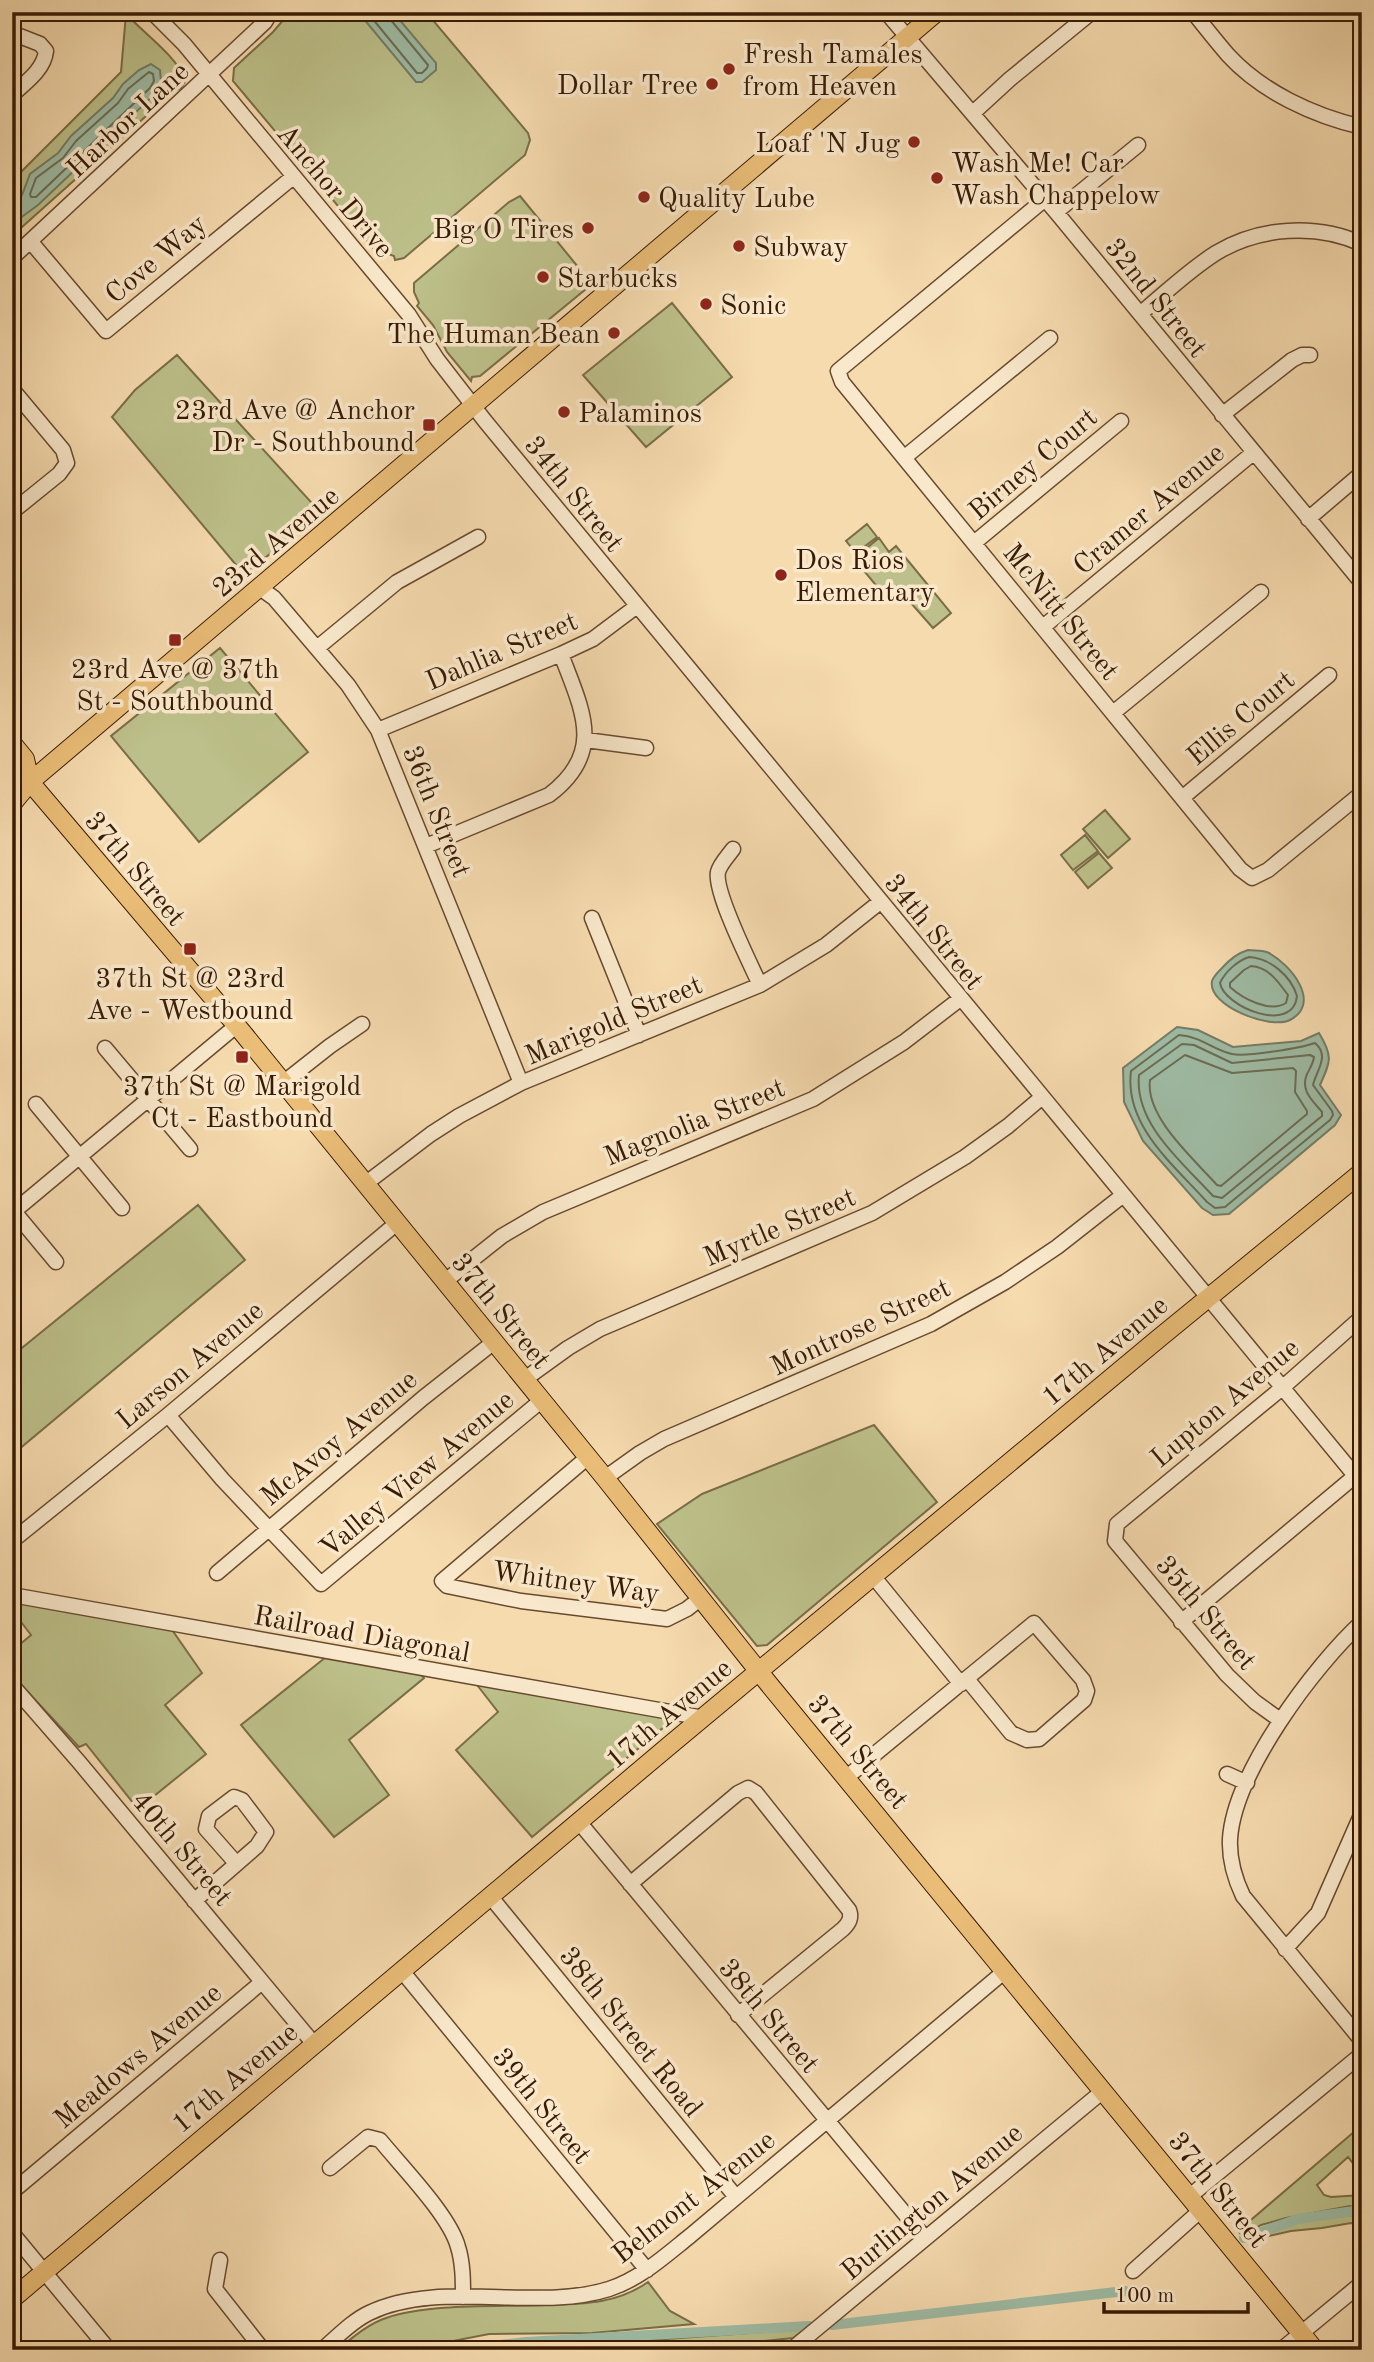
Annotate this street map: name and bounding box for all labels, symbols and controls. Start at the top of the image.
place label: Fresh Tamales from Heaven [743,42,923,102]
street label: Harbor Lane [63,58,195,184]
marker: Fresh Tamales from Heaven [721,61,737,77]
place label: Dollar Tree [557,73,698,101]
marker: Dollar Tree [704,76,720,92]
street label: Anchor Drive [270,120,397,264]
place label: Loaf 'N Jug [755,131,900,159]
marker: Loaf 'N Jug [906,134,922,150]
place label: Wash Me! Car Wash Chappelow [951,151,1160,211]
marker: Wash Me! Car Wash Chappelow [929,170,945,186]
place label: Quality Lube [658,186,815,214]
marker: Quality Lube [636,189,652,205]
street label: Cove Way [101,210,213,310]
place label: Big O Tires [433,217,574,245]
marker: Big O Tires [580,220,596,236]
street label: 32nd Street [1098,234,1211,364]
place label: Subway [753,235,848,263]
marker: Subway [731,238,747,254]
place label: Starbucks [557,266,678,294]
marker: Starbucks [535,269,551,285]
place label: Sonic [720,293,786,321]
marker: Sonic [698,296,714,312]
place label: The Human Bean [387,322,600,350]
marker: The Human Bean [606,325,622,341]
place label: 23rd Ave @ Anchor Dr - Southbound [175,398,415,458]
place label: Palaminos [578,401,702,429]
marker: Palaminos [556,404,572,420]
street label: Birney Court [964,404,1103,527]
marker: 23rd Ave @ Anchor Dr - Southbound [421,417,437,433]
street label: 34th Street [518,432,627,558]
street label: Cramer Avenue [1069,439,1231,581]
street label: 23rd Avenue [208,483,345,604]
street label: McNitt Street [996,539,1123,686]
place label: Dos Rios Elementary [795,548,935,608]
marker: Dos Rios Elementary [773,567,789,583]
street label: Dahlia Street [422,608,582,697]
marker: 23rd Ave @ 37th St - Southbound [167,632,183,648]
place label: 23rd Ave @ 37th St - Southbound [71,657,279,717]
street label: Ellis Court [1183,667,1301,772]
street label: 36th Street [396,742,474,882]
street label: 37th Street [78,807,189,932]
street label: 34th Street [878,870,987,996]
marker: 37th St @ 23rd Ave - Westbound [182,941,198,957]
place label: 37th St @ 23rd Ave - Westbound [87,966,293,1026]
street label: Marigold Street [521,972,707,1072]
marker: 37th St @ Marigold Ct - Eastbound [234,1049,250,1065]
place label: 37th St @ Marigold Ct - Eastbound [123,1074,361,1134]
street label: Magnolia Street [601,1075,790,1173]
street label: Myrtle Street [700,1184,860,1273]
street label: 37th Street [445,1249,554,1375]
street label: Montrose Street [767,1275,955,1383]
street label: 17th Avenue [1038,1292,1174,1413]
street label: Larson Avenue [112,1297,270,1436]
street label: Lupton Avenue [1147,1335,1305,1474]
street label: McAvoy Avenue [257,1366,423,1512]
street label: Valley View Avenue [316,1386,520,1564]
street label: 35th Street [1149,1551,1260,1676]
street label: Whitney Way [490,1558,661,1610]
street label: Railroad Diagonal [251,1603,472,1669]
street label: 17th Avenue [602,1655,738,1776]
street label: 37th Street [801,1690,912,1815]
street label: 40th Street [125,1787,236,1912]
street label: 38th Street Road [553,1943,707,2123]
street label: 38th Street [712,1954,823,2079]
street label: Meadows Avenue [50,1979,228,2135]
street label: 17th Avenue [168,2019,304,2140]
street label: 39th Street [486,2044,595,2170]
street label: Burlington Avenue [837,2120,1029,2287]
street label: Belmont Avenue [608,2127,781,2270]
street label: 37th Street [1162,2128,1271,2254]
scale bar [1104,2271,1248,2315]
text: 100 m [1115,2286,1174,2307]

